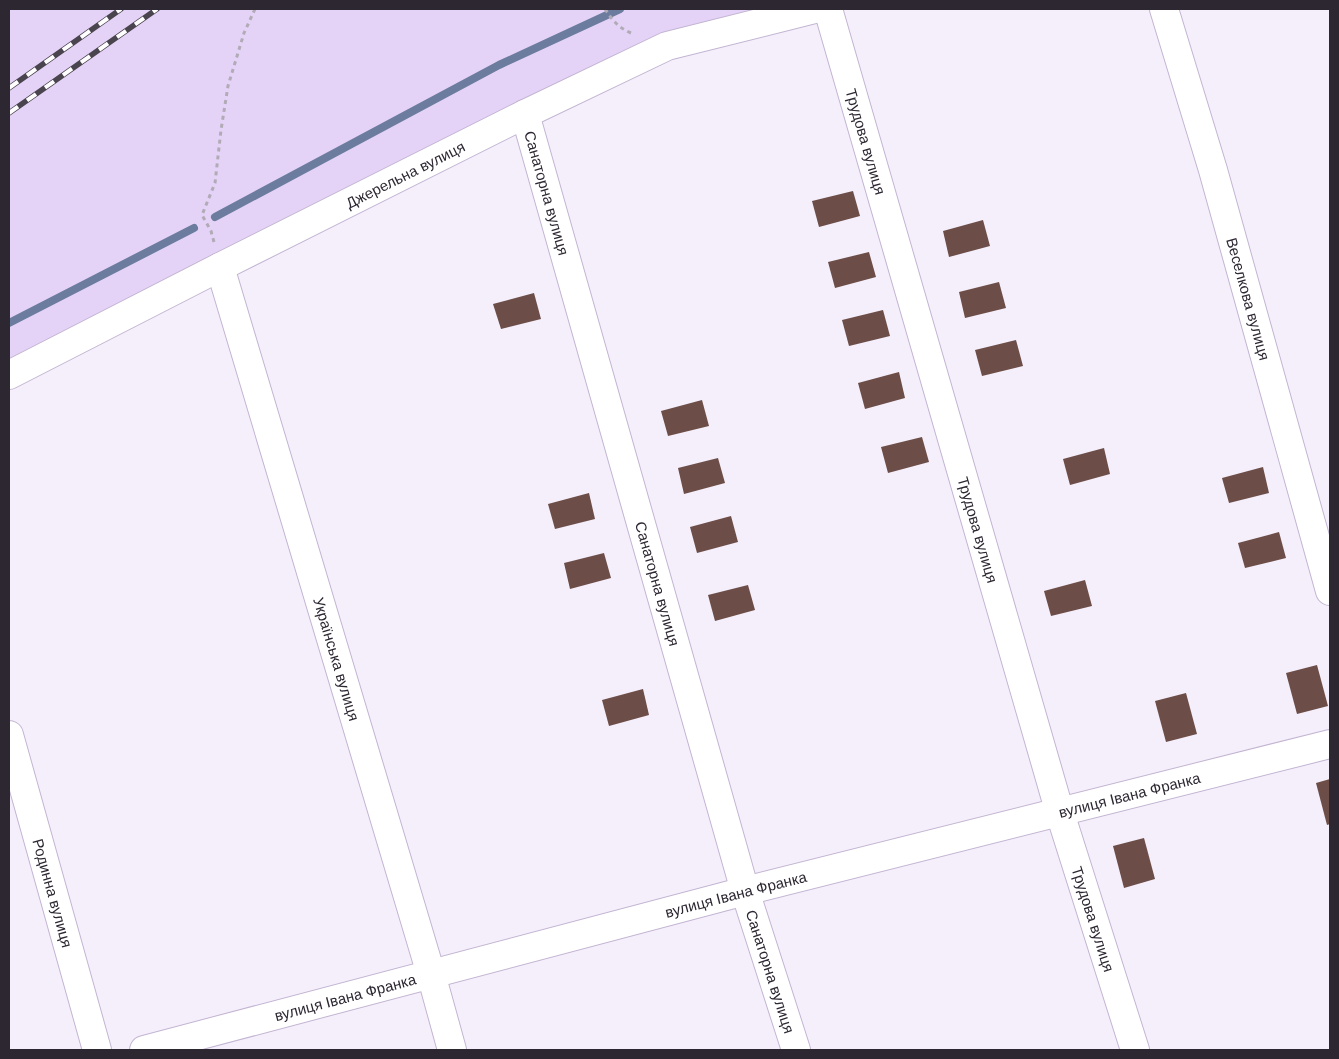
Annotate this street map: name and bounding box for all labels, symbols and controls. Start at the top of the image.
street label: Трудова вулиця [843,87,890,197]
street label: Санаторна вулиця [522,129,573,257]
street label: Джерельна вулиця [343,137,467,211]
street label: Веселкова вулиця [1224,236,1274,362]
street label: Трудова вулиця [955,475,1002,585]
street label: Санаторна вулиця [632,519,684,648]
street label: Українська вулиця [311,595,363,723]
street label: вулиця Івана Франка [1057,768,1203,820]
street label: Родинна вулиця [30,837,76,949]
street label: Трудова вулиця [1069,864,1118,974]
street label: вулиця Івана Франка [663,867,809,920]
street label: Санаторна вулиця [743,908,799,1035]
street label: вулиця Івана Франка [273,970,418,1024]

